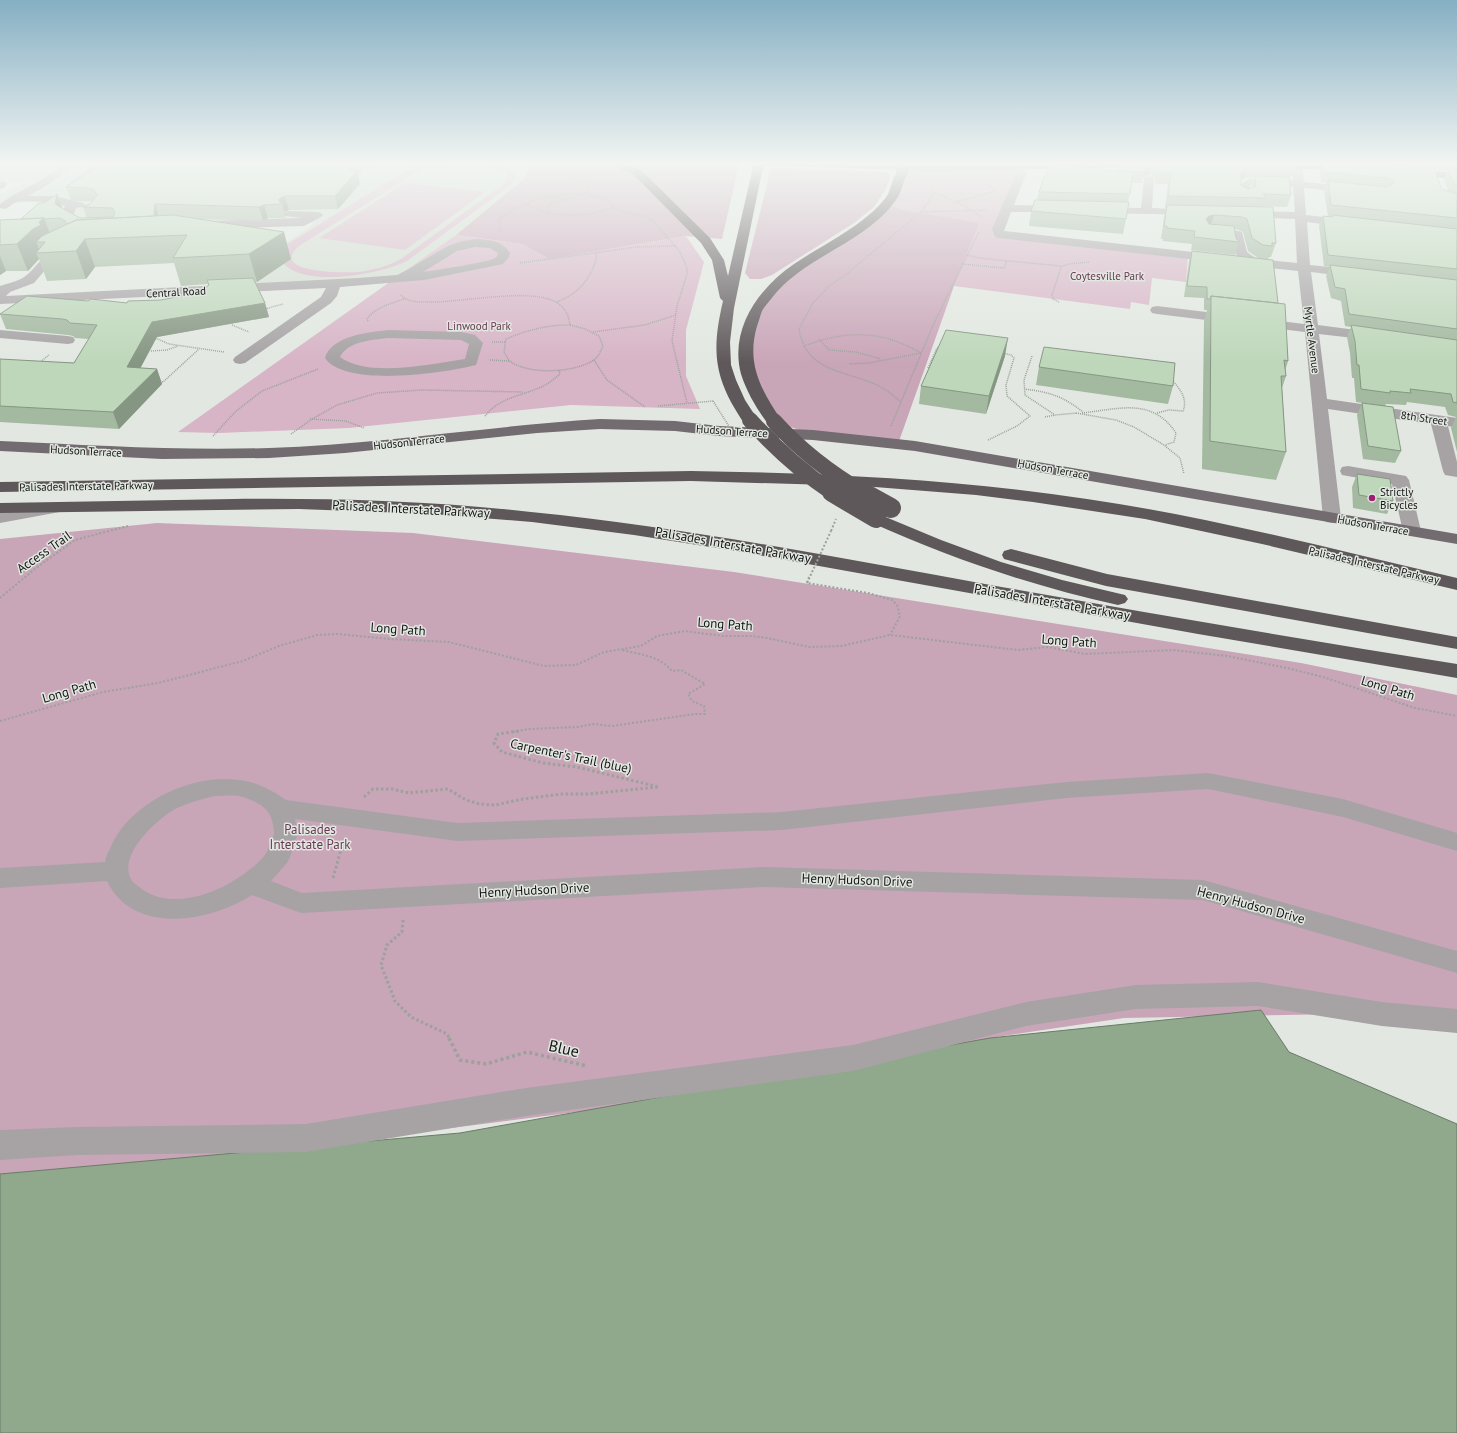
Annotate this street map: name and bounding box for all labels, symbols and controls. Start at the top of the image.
park label: Coytesville Park [1070,269,1145,283]
street label: Central Road [146,283,206,301]
street label: Myrtle Avenue [1301,306,1323,375]
park label: Linwood Park [447,319,511,333]
street label: 8th Street [1400,408,1448,428]
street label: Hudson Terrace [696,422,769,441]
street label: Hudson Terrace [373,431,446,453]
street label: Hudson Terrace [50,442,123,460]
street label: Hudson Terrace [1016,456,1090,482]
street label: Palisades Interstate Parkway [19,478,154,494]
place label: Strictly Bicycles [1380,485,1418,512]
marker: Strictly Bicycles [1367,493,1377,503]
street label: Palisades Interstate Parkway [332,496,490,522]
street label: Hudson Terrace [1336,512,1410,538]
street label: Palisades Interstate Parkway [654,523,812,567]
street label: Access Trail [13,527,75,577]
street label: Palisades Interstate Parkway [1307,543,1441,587]
street label: Palisades Interstate Parkway [973,580,1131,624]
street label: Long Path [697,614,753,634]
street label: Long Path [370,619,426,639]
street label: Long Path [1041,631,1097,651]
street label: Long Path [1359,672,1417,704]
street label: Long Path [40,675,98,707]
street label: Carpenter's Trail (blue) [509,735,633,777]
park label: Palisades Interstate Park [270,821,351,853]
street label: Henry Hudson Drive [801,870,913,890]
street label: Henry Hudson Drive [478,879,590,901]
street label: Henry Hudson Drive [1195,882,1307,928]
street label: Blue [547,1035,581,1061]

